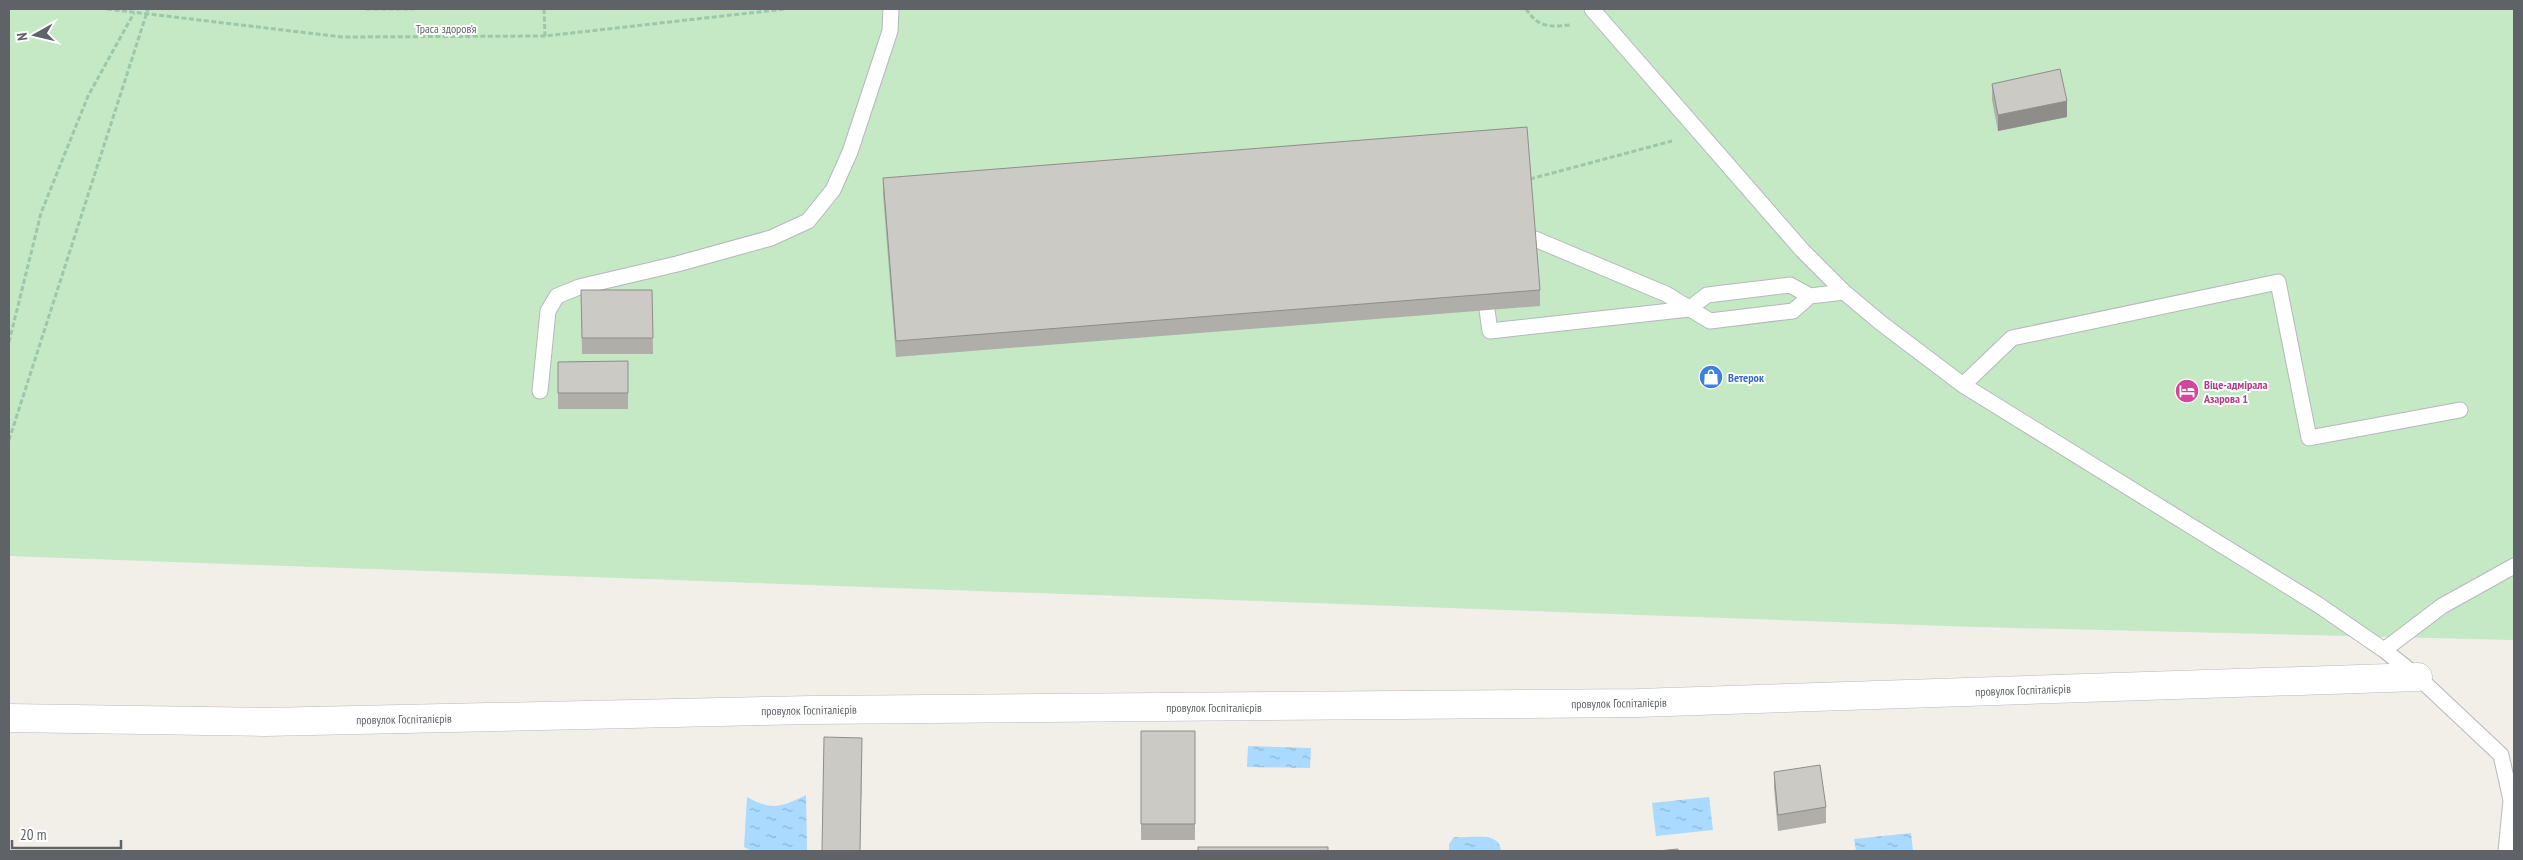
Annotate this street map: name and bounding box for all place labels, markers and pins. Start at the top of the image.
shop icon: Ветерок [1698,364,1724,390]
place label: Ветерок [1728,370,1764,385]
place label: Віце-адмірала Азарова 1 [2203,377,2267,406]
hotel icon: Віце-адмірала Азарова 1 [2174,378,2200,404]

